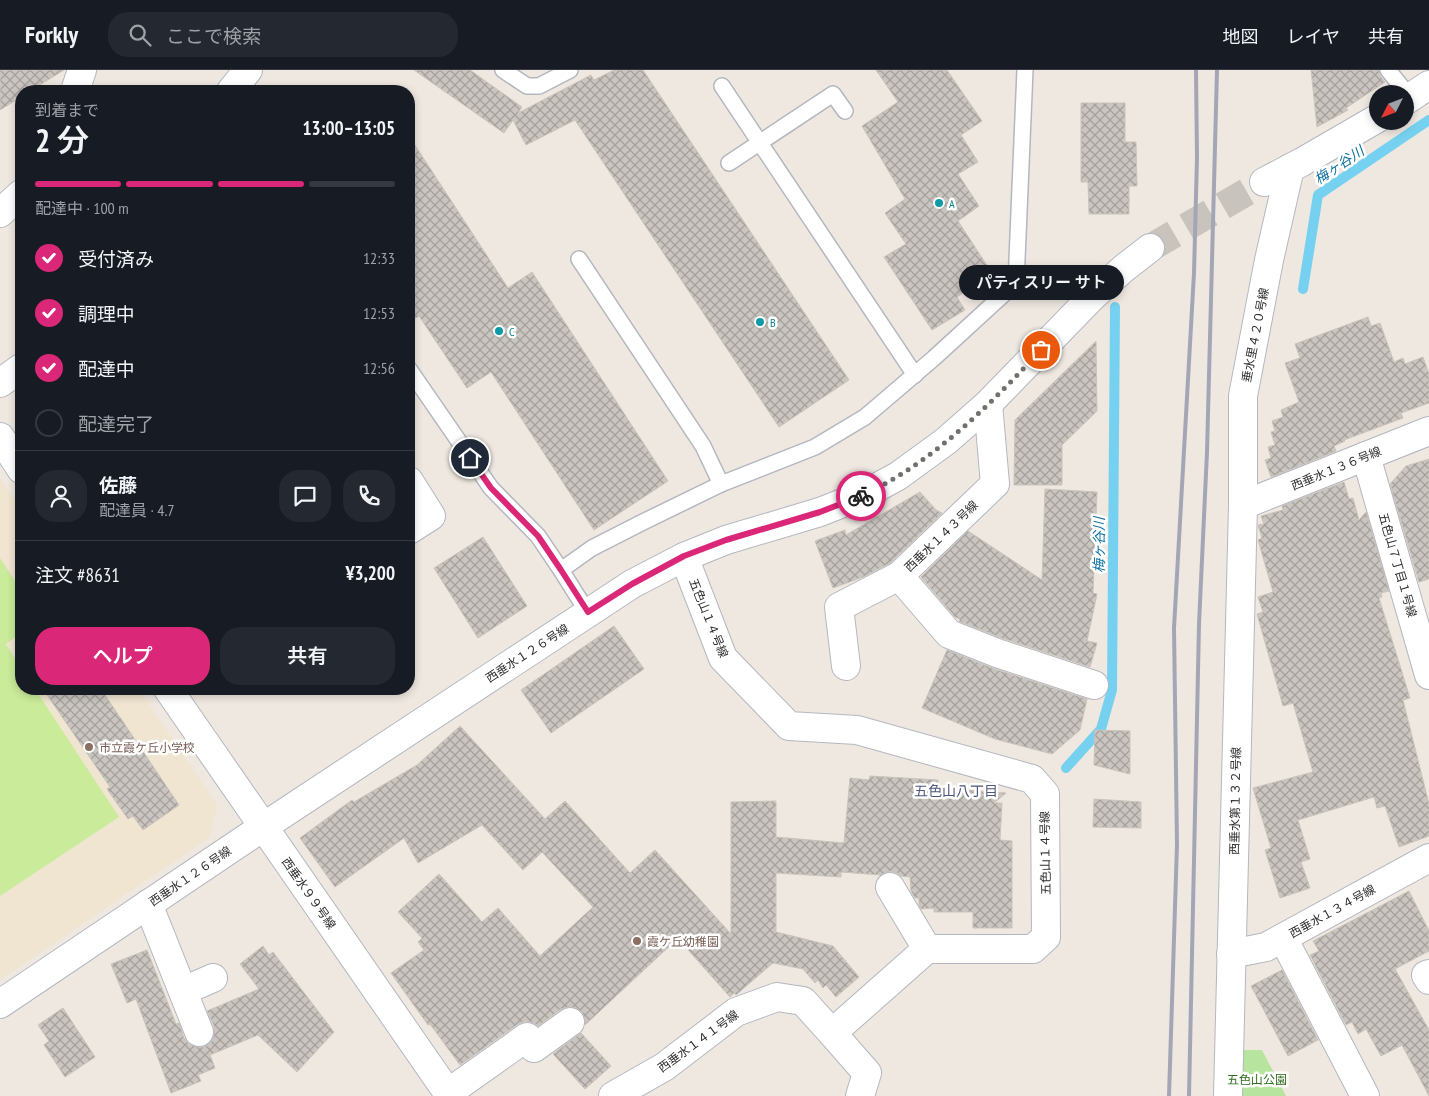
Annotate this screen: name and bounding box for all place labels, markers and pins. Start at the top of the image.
place label: A [949,196,955,211]
marker: A [933,197,945,209]
callout: パティスリー サト [958,265,1124,300]
place label: B [770,315,776,330]
marker: B [754,316,766,328]
place label: C [509,324,515,339]
marker: C [493,325,505,337]
pin [1020,329,1062,371]
pin [449,437,491,479]
place label: 市立霞ケ丘小学校 [99,740,195,755]
marker: 市立霞ケ丘小学校 [83,741,95,753]
place label: 霞ケ丘幼稚園 [647,934,719,949]
marker: 霞ケ丘幼稚園 [631,935,643,947]

